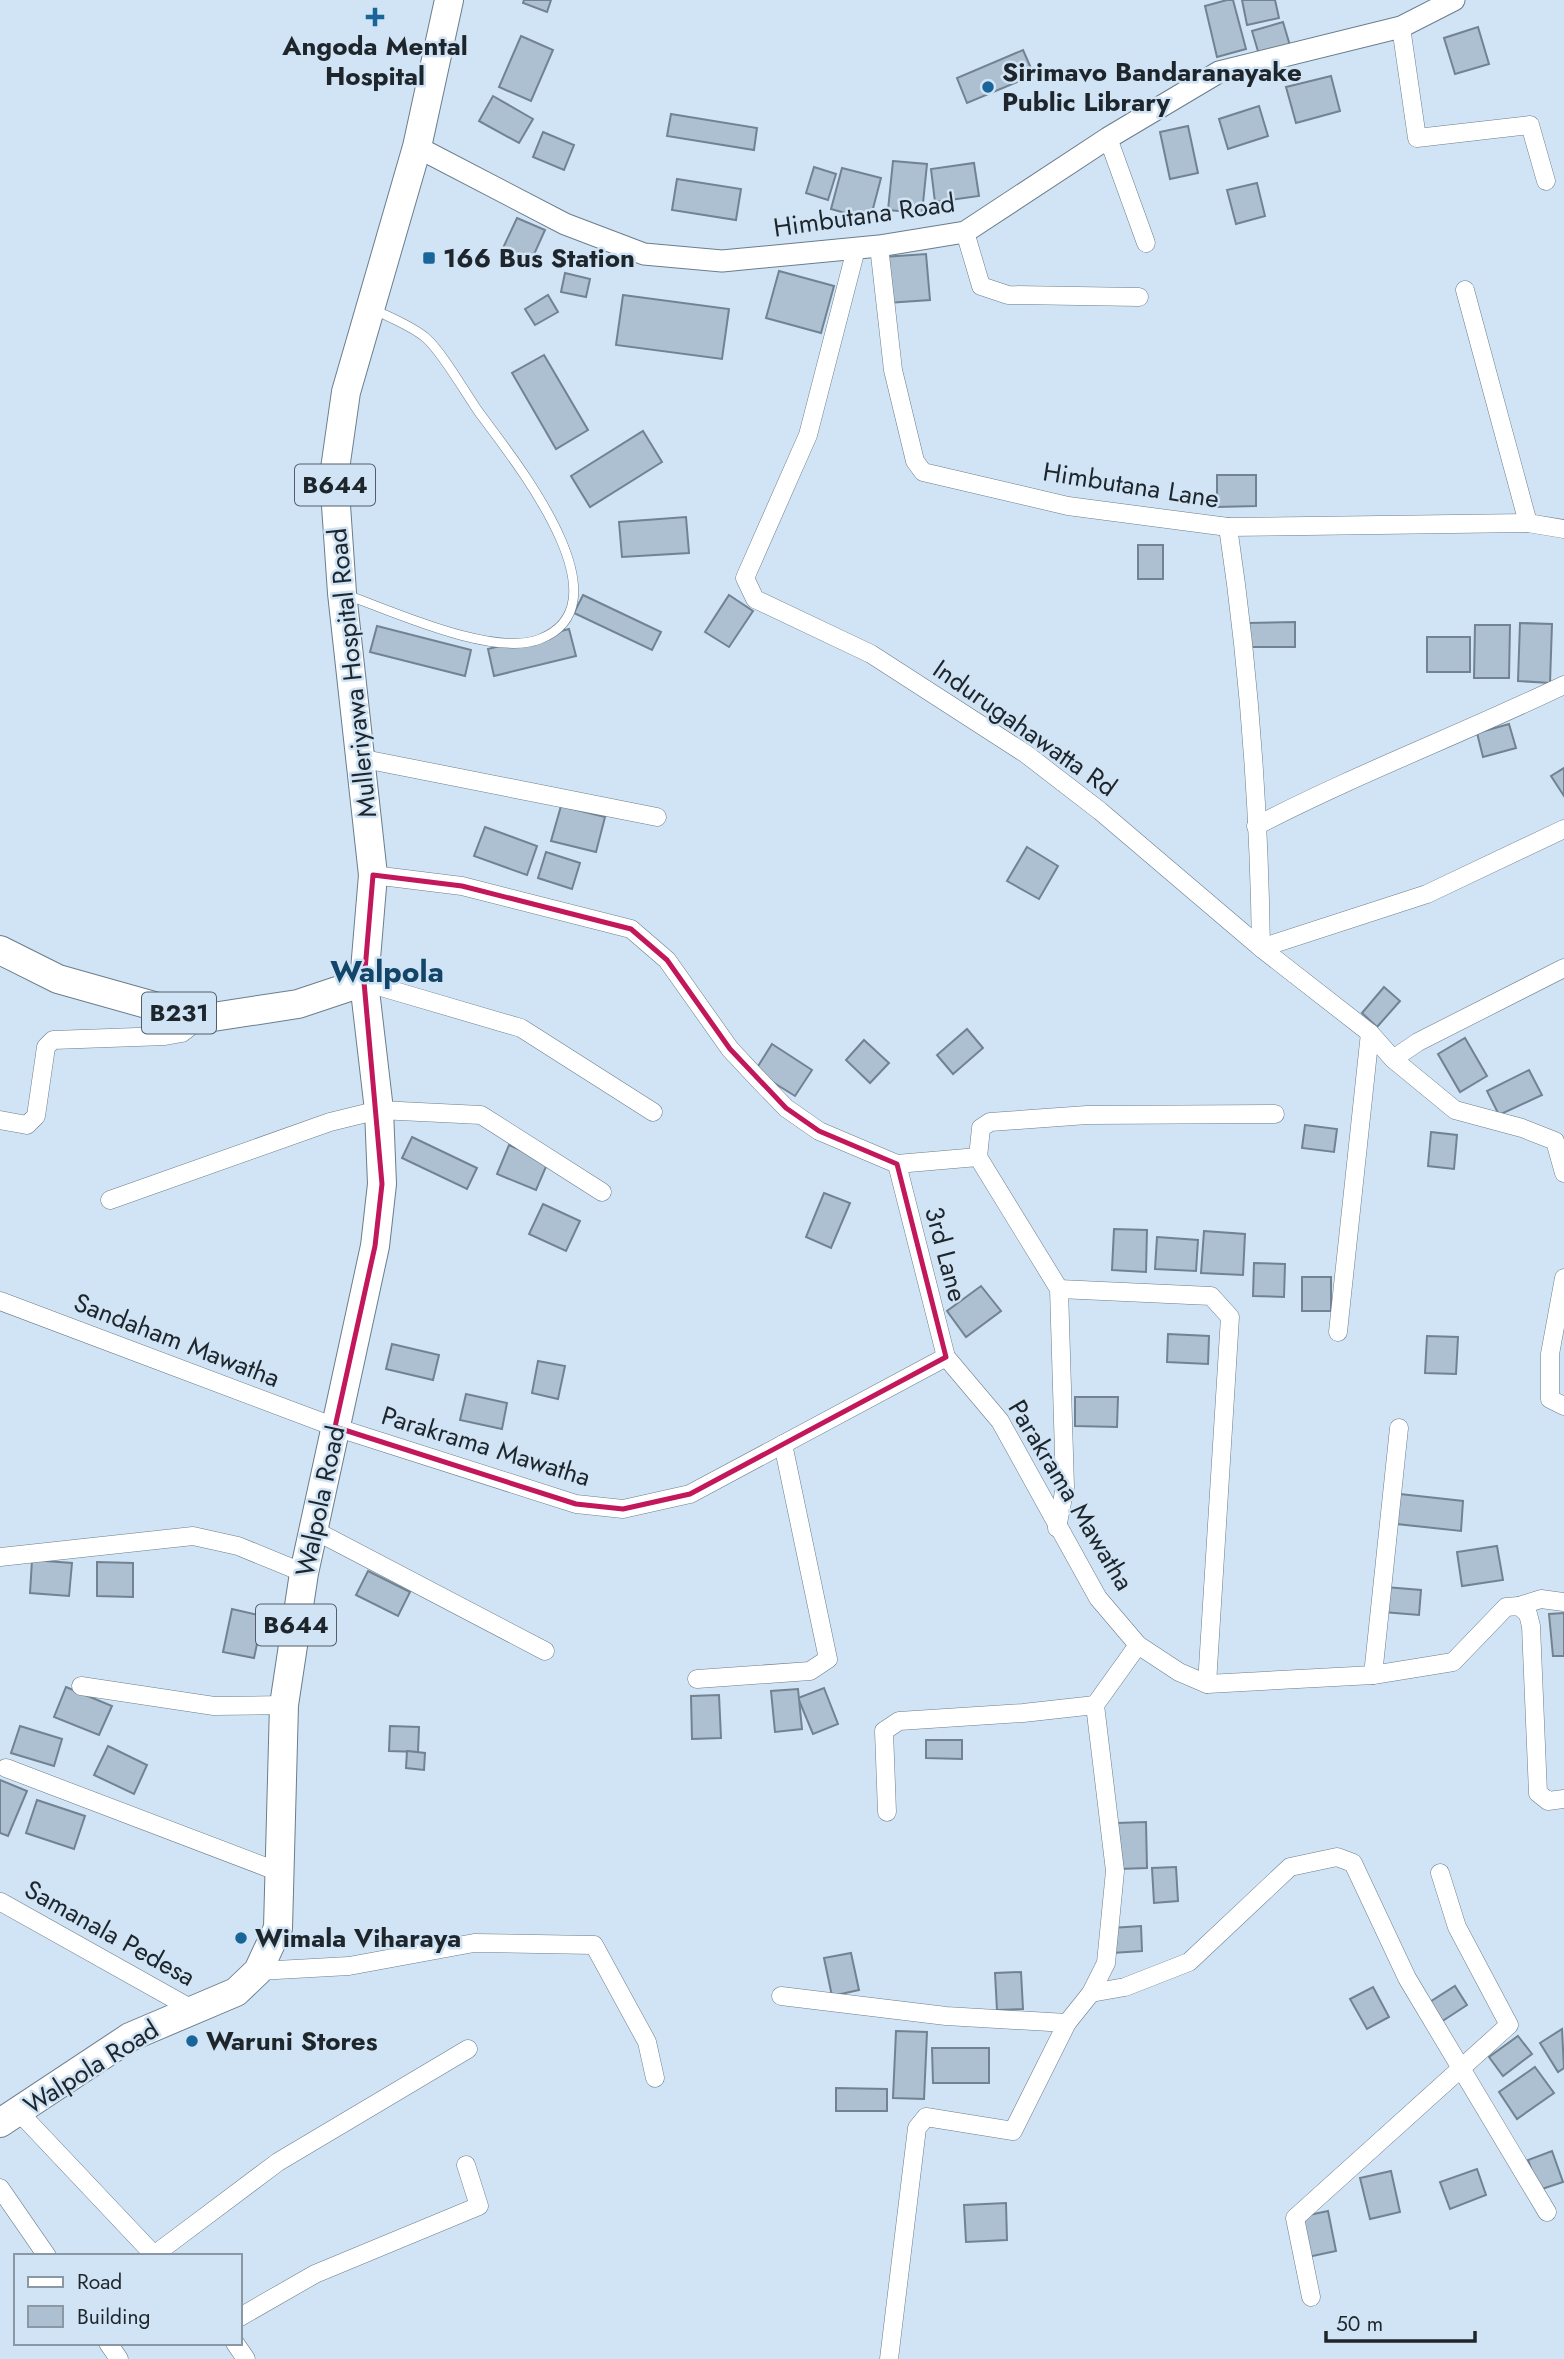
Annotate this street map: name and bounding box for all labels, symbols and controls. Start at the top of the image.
marker: Angoda Mental Hospital [365,7,385,27]
place label: Angoda Mental Hospital [281,27,468,95]
place label: Sirimavo Bandaranayake Public Library [1002,53,1302,121]
marker: Sirimavo Bandaranayake Public Library [980,79,996,95]
street label: Himbutana Road [771,183,957,247]
place label: 166 Bus Station [443,239,635,277]
marker: 166 Bus Station [421,250,437,266]
street label: Himbutana Lane [1040,452,1222,518]
road number: B644 [295,464,375,506]
street label: Mulleriyawa Hospital Road [318,526,386,820]
street label: Indurugahawatta Rd [925,650,1125,806]
district label: Walpola [330,950,444,993]
road number: B231 [142,993,216,1034]
street label: 3rd Lane [915,1202,977,1306]
street label: Sandaham Mawatha [68,1283,286,1397]
street label: Parakrama Mawatha [999,1392,1143,1598]
street label: Parakrama Mawatha [377,1396,595,1496]
street label: Walpola Road [286,1422,354,1580]
road number: B644 [256,1604,336,1646]
street label: Samanala Pedesa [18,1870,202,1996]
place label: Wimala Viharaya [255,1919,461,1957]
marker: Wimala Viharaya [233,1930,249,1946]
street label: Walpola Road [16,2010,166,2124]
place label: Waruni Stores [206,2022,378,2060]
marker: Waruni Stores [184,2033,200,2049]
legend [14,2254,242,2345]
text: Road [77,2267,122,2297]
scale bar [1326,2300,1475,2344]
text: Building [77,2302,150,2332]
text: 50 m [1336,2309,1383,2339]

